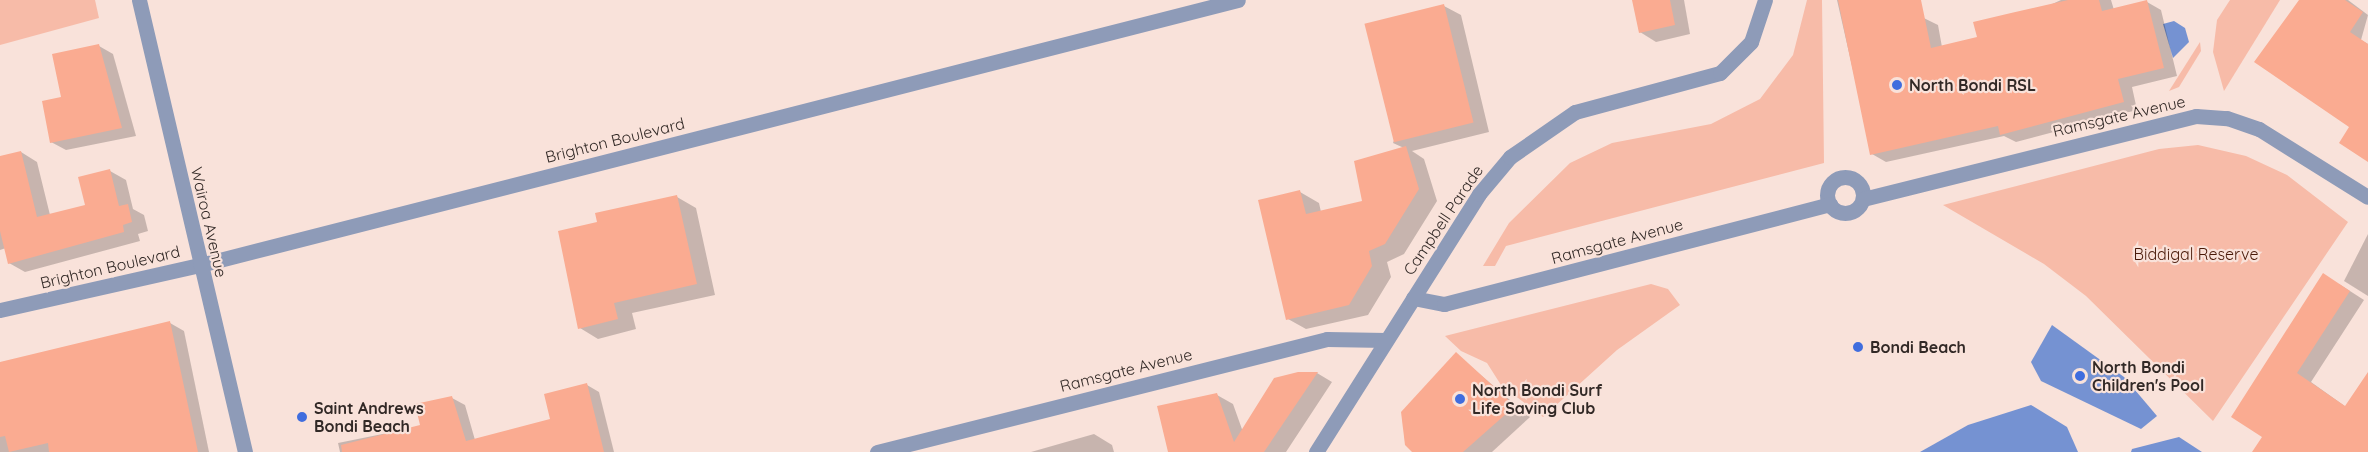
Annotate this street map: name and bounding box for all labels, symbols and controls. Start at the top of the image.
place label: North Bondi RSL [1909,75,2036,95]
marker: North Bondi RSL [1890,78,1904,92]
street label: Ramsgate Avenue [2051,91,2187,141]
street label: Brighton Boulevard [543,113,687,167]
street label: Campbell Parade [1399,161,1487,279]
street label: Wairoa Avenue [187,165,231,279]
street label: Ramsgate Avenue [1549,214,1685,268]
street label: Brighton Boulevard [38,242,182,292]
park label: Biddigal Reserve [2134,244,2258,264]
place label: Bondi Beach [1870,337,1966,357]
marker: Bondi Beach [1851,340,1865,354]
street label: Ramsgate Avenue [1058,344,1194,396]
place label: North Bondi Children's Pool [2092,357,2204,395]
marker: North Bondi Children's Pool [2073,369,2087,383]
place label: North Bondi Surf Life Saving Club [1472,380,1602,418]
marker: North Bondi Surf Life Saving Club [1453,392,1467,406]
place label: Saint Andrews Bondi Beach [314,398,424,436]
marker: Saint Andrews Bondi Beach [295,410,309,424]

